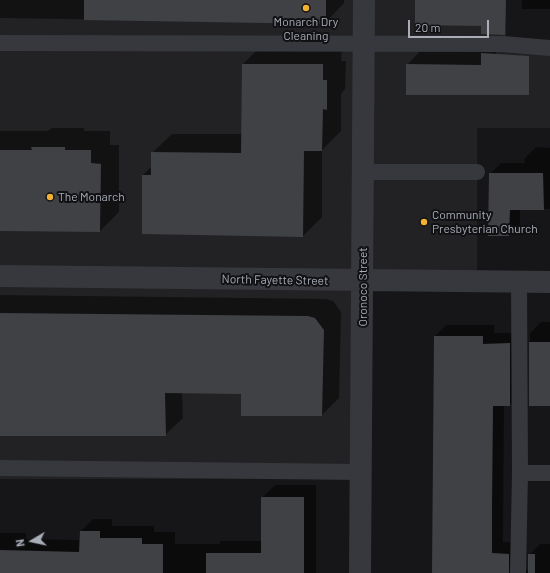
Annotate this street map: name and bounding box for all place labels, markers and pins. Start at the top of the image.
marker: Monarch Dry Cleaning [301,3,311,13]
place label: Monarch Dry Cleaning [274,15,338,43]
place label: The Monarch [58,190,125,204]
marker: The Monarch [45,192,55,202]
place label: Community Presbyterian Church [432,208,538,236]
marker: Community Presbyterian Church [419,217,429,227]

